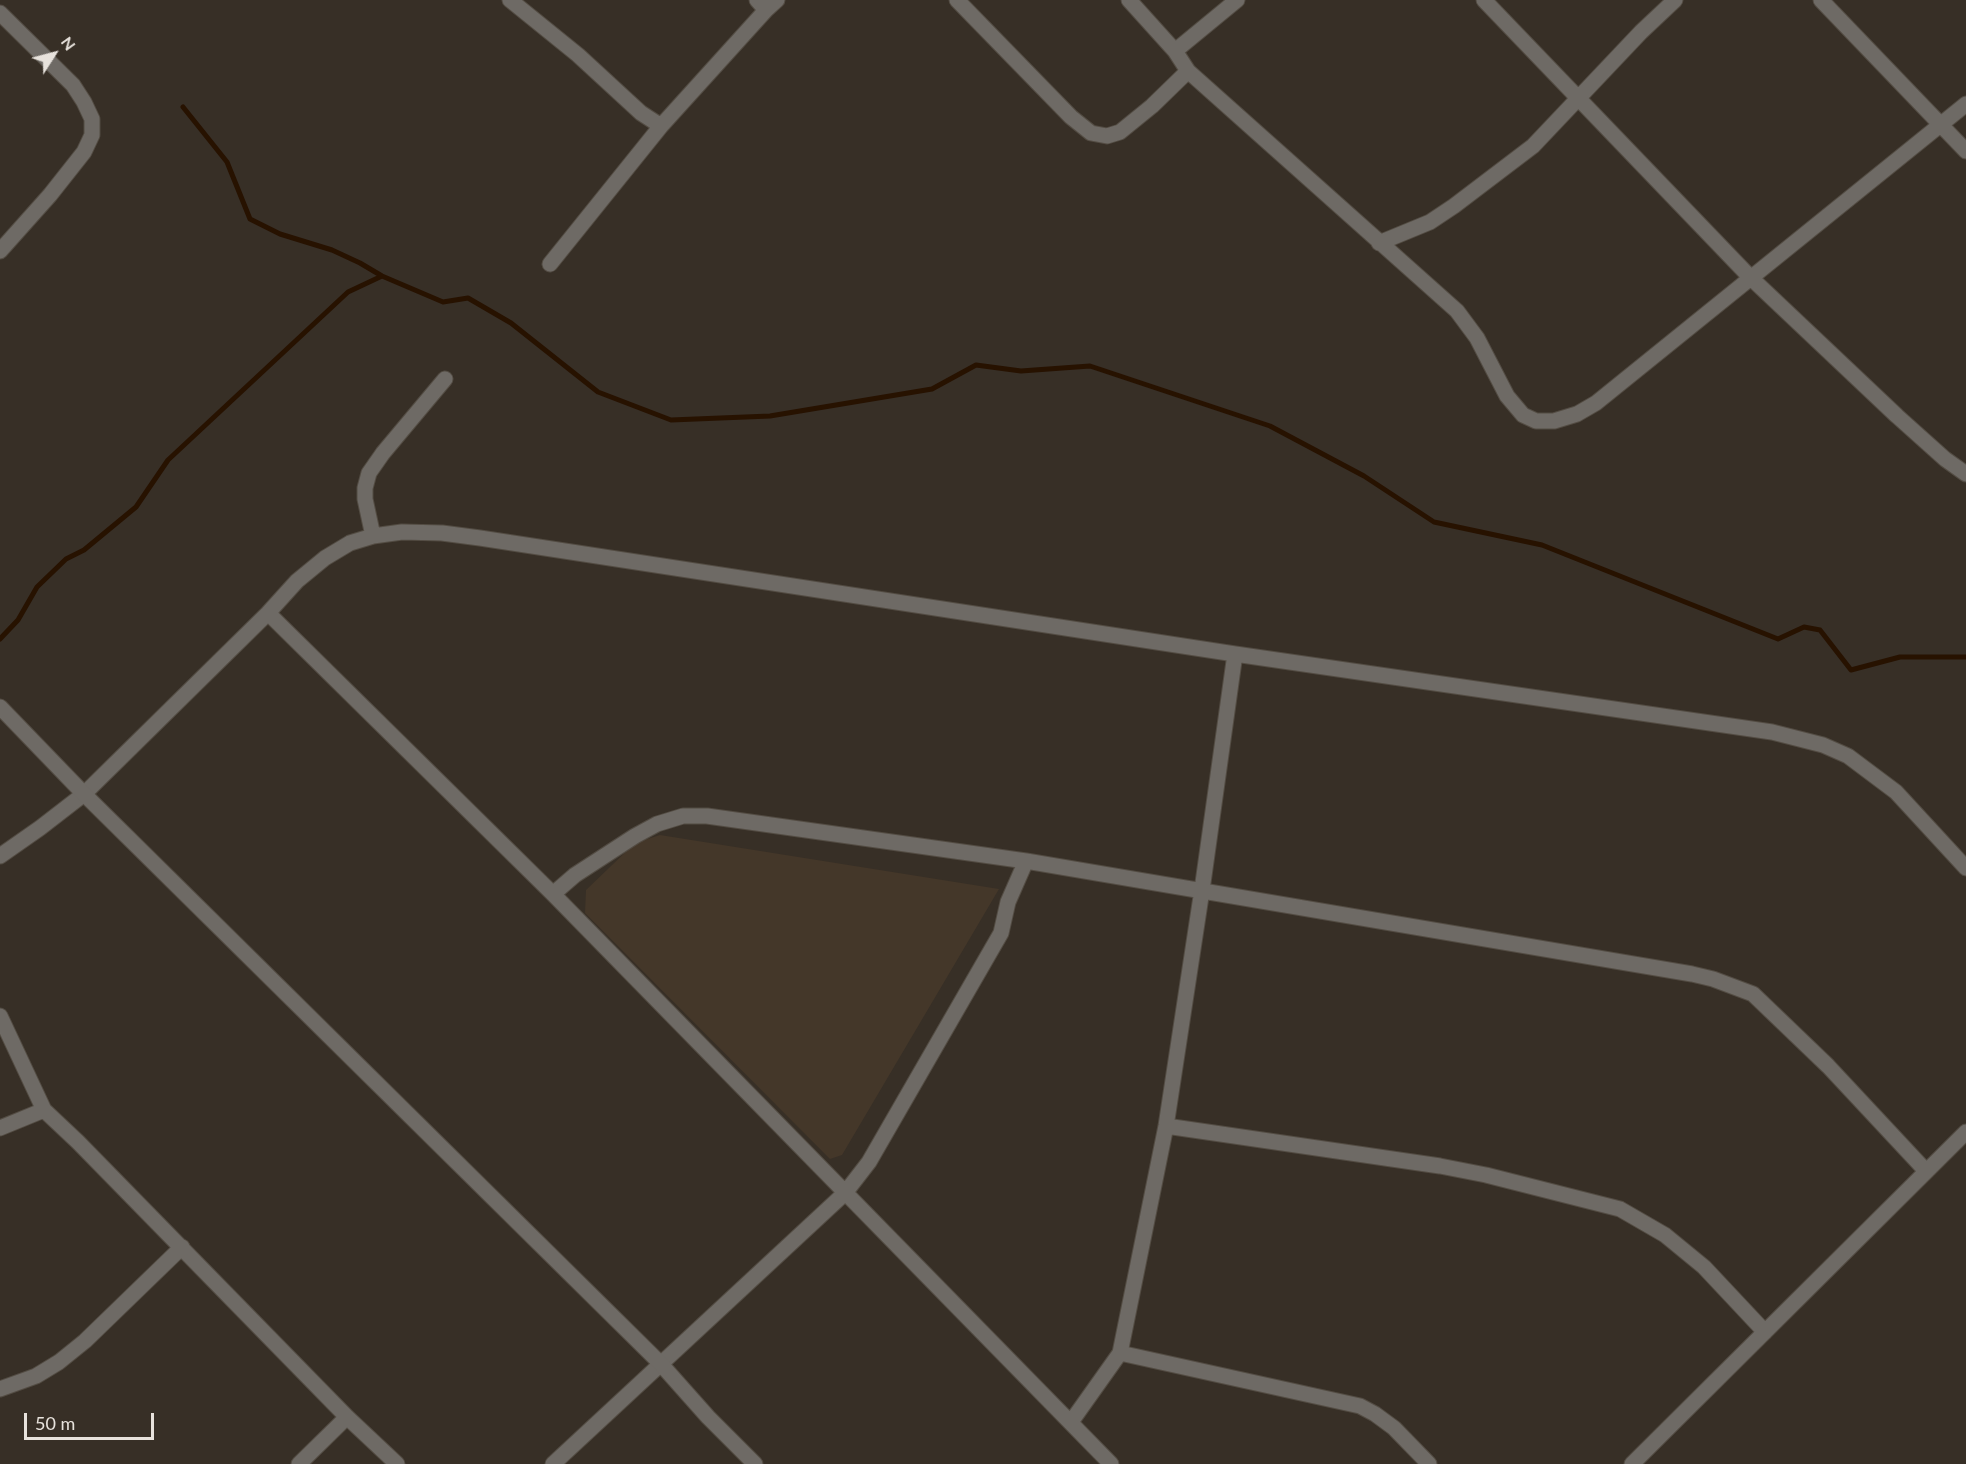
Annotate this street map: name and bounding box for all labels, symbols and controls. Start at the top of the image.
north arrow [24,24,84,84]
text: N [58,33,80,54]
scale bar [27,1401,158,1439]
text: 50 m [35,1412,75,1434]

